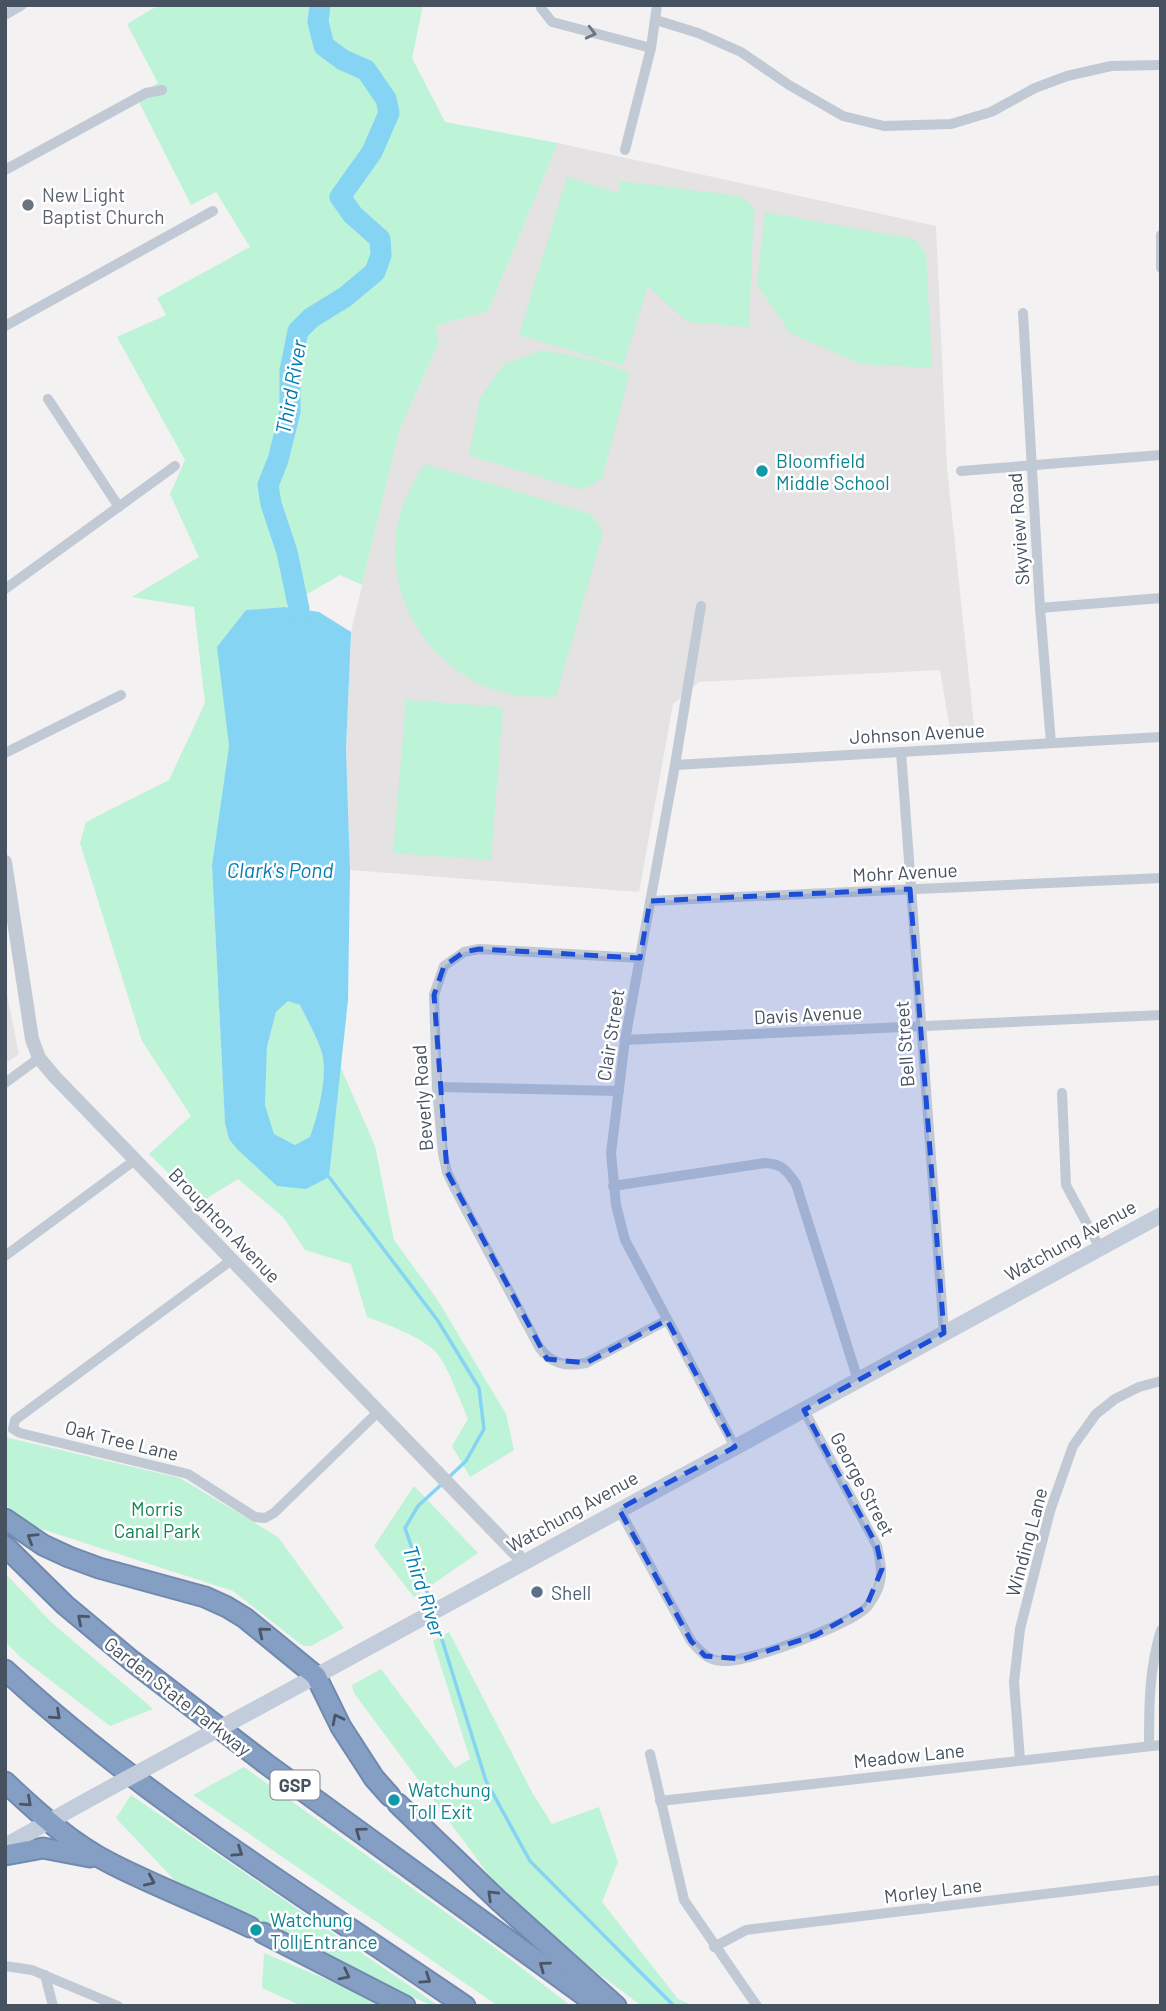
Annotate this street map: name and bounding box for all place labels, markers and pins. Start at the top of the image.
place label: New Light Baptist Church [42,183,165,228]
marker: New Light Baptist Church [20,197,36,213]
place label: Bloomfield Middle School [776,449,890,494]
marker: Bloomfield Middle School [754,463,770,479]
place label: Shell [551,1581,591,1604]
marker: Shell [529,1584,545,1600]
place label: Watchung Toll Exit [408,1778,491,1823]
marker: Watchung Toll Exit [386,1792,402,1808]
place label: Watchung Toll Entrance [270,1908,378,1953]
marker: Watchung Toll Entrance [248,1922,264,1938]

